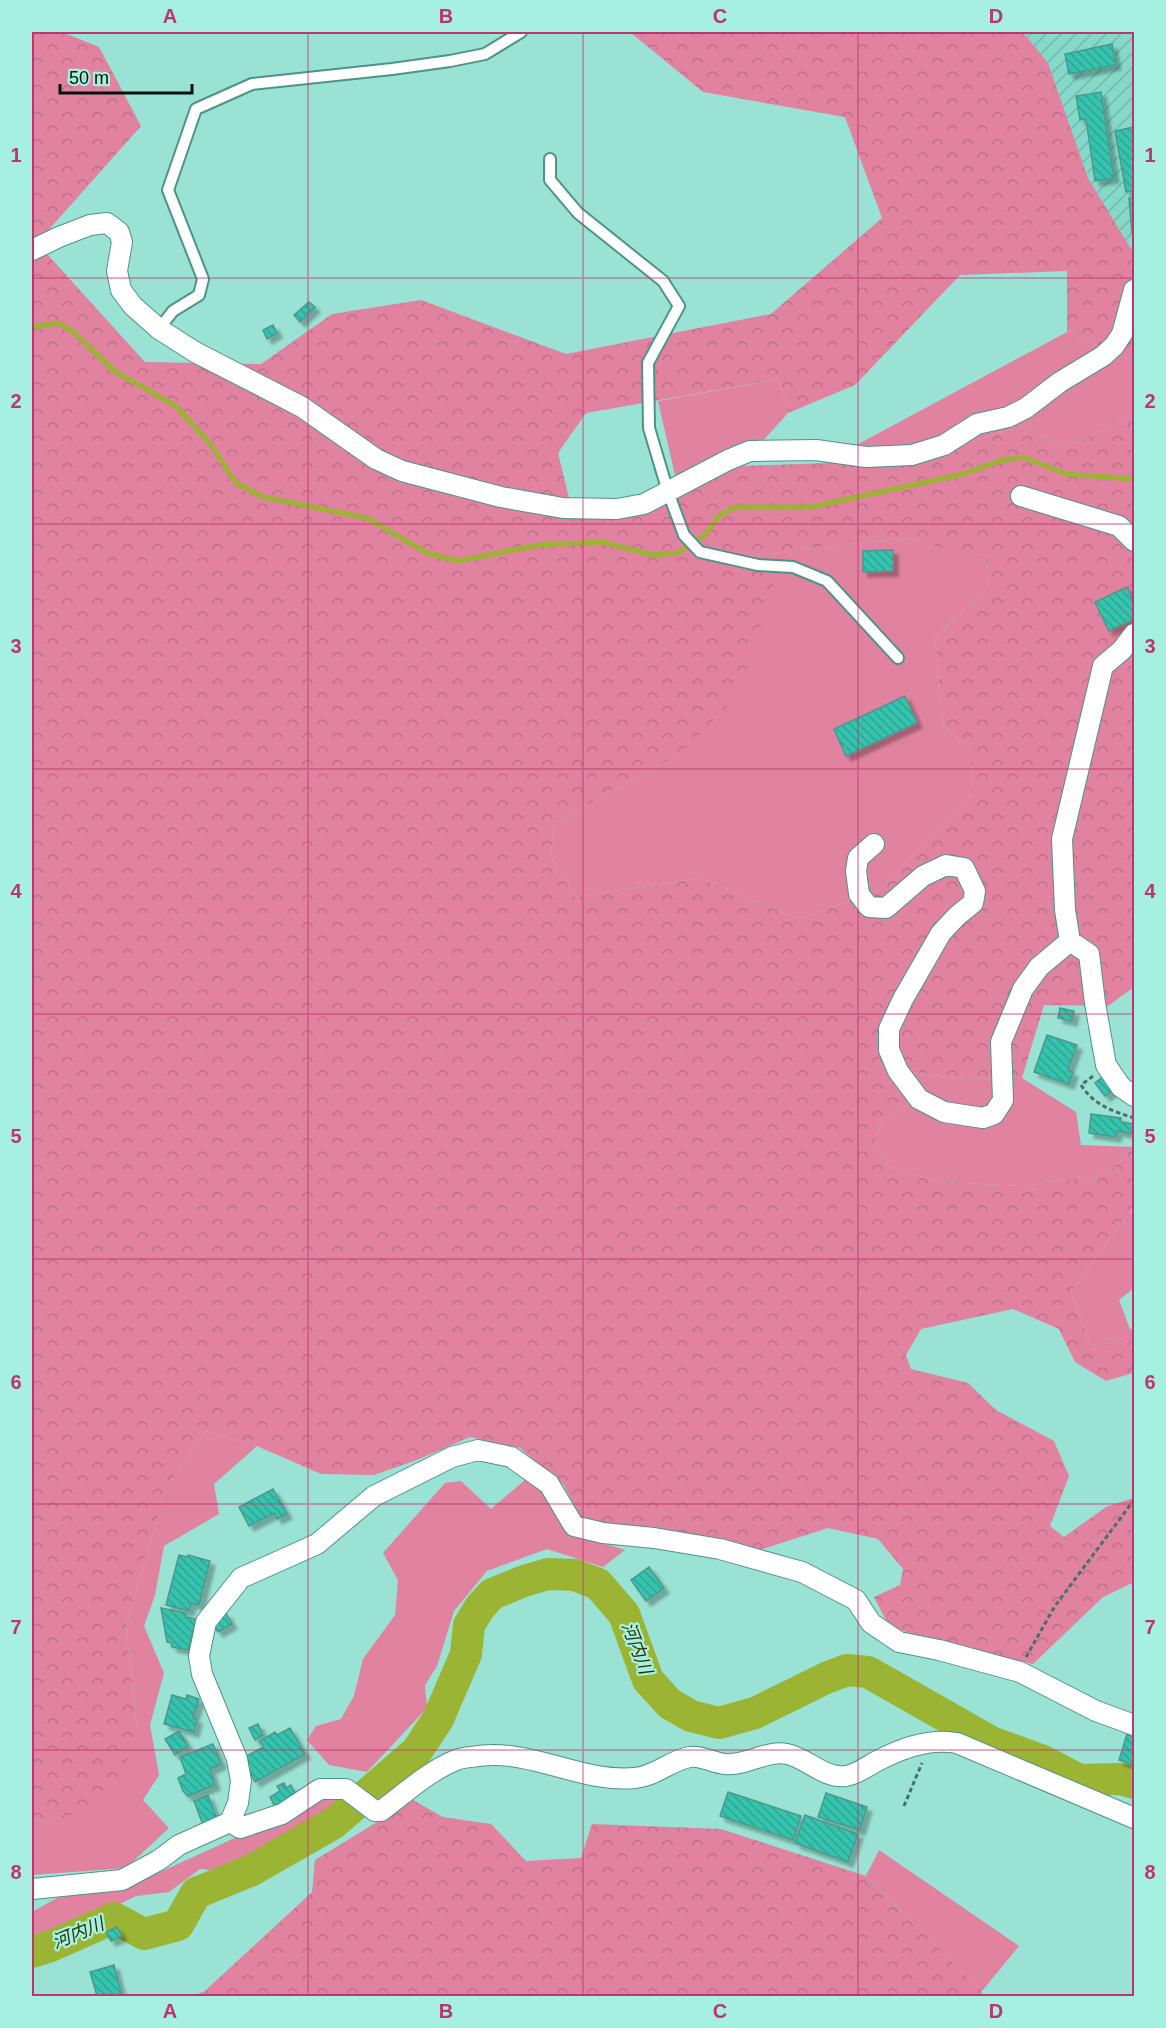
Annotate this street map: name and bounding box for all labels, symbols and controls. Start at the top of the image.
text: A [163,5,177,27]
text: B [439,5,453,27]
text: C [713,5,727,27]
text: D [989,5,1003,27]
scale bar [60,57,192,95]
text: 50 m [69,68,109,88]
text: 1 [10,144,22,166]
text: 1 [1144,144,1156,166]
text: 2 [10,390,22,412]
text: 2 [1144,390,1156,412]
text: 3 [10,635,22,657]
text: 3 [1144,635,1156,657]
text: 4 [10,880,22,902]
text: 4 [1144,880,1156,902]
text: 5 [10,1125,22,1147]
text: 5 [1144,1125,1156,1147]
text: 6 [10,1371,22,1393]
text: 6 [1144,1371,1156,1393]
text: 7 [10,1616,22,1638]
text: 7 [1144,1616,1156,1638]
water label: 河内川 [618,1619,657,1679]
text: 8 [10,1861,22,1883]
text: 8 [1144,1861,1156,1883]
water label: 河内川 [49,1913,109,1952]
text: A [163,2000,177,2022]
text: B [439,2000,453,2022]
text: C [713,2000,727,2022]
text: D [989,2000,1003,2022]

